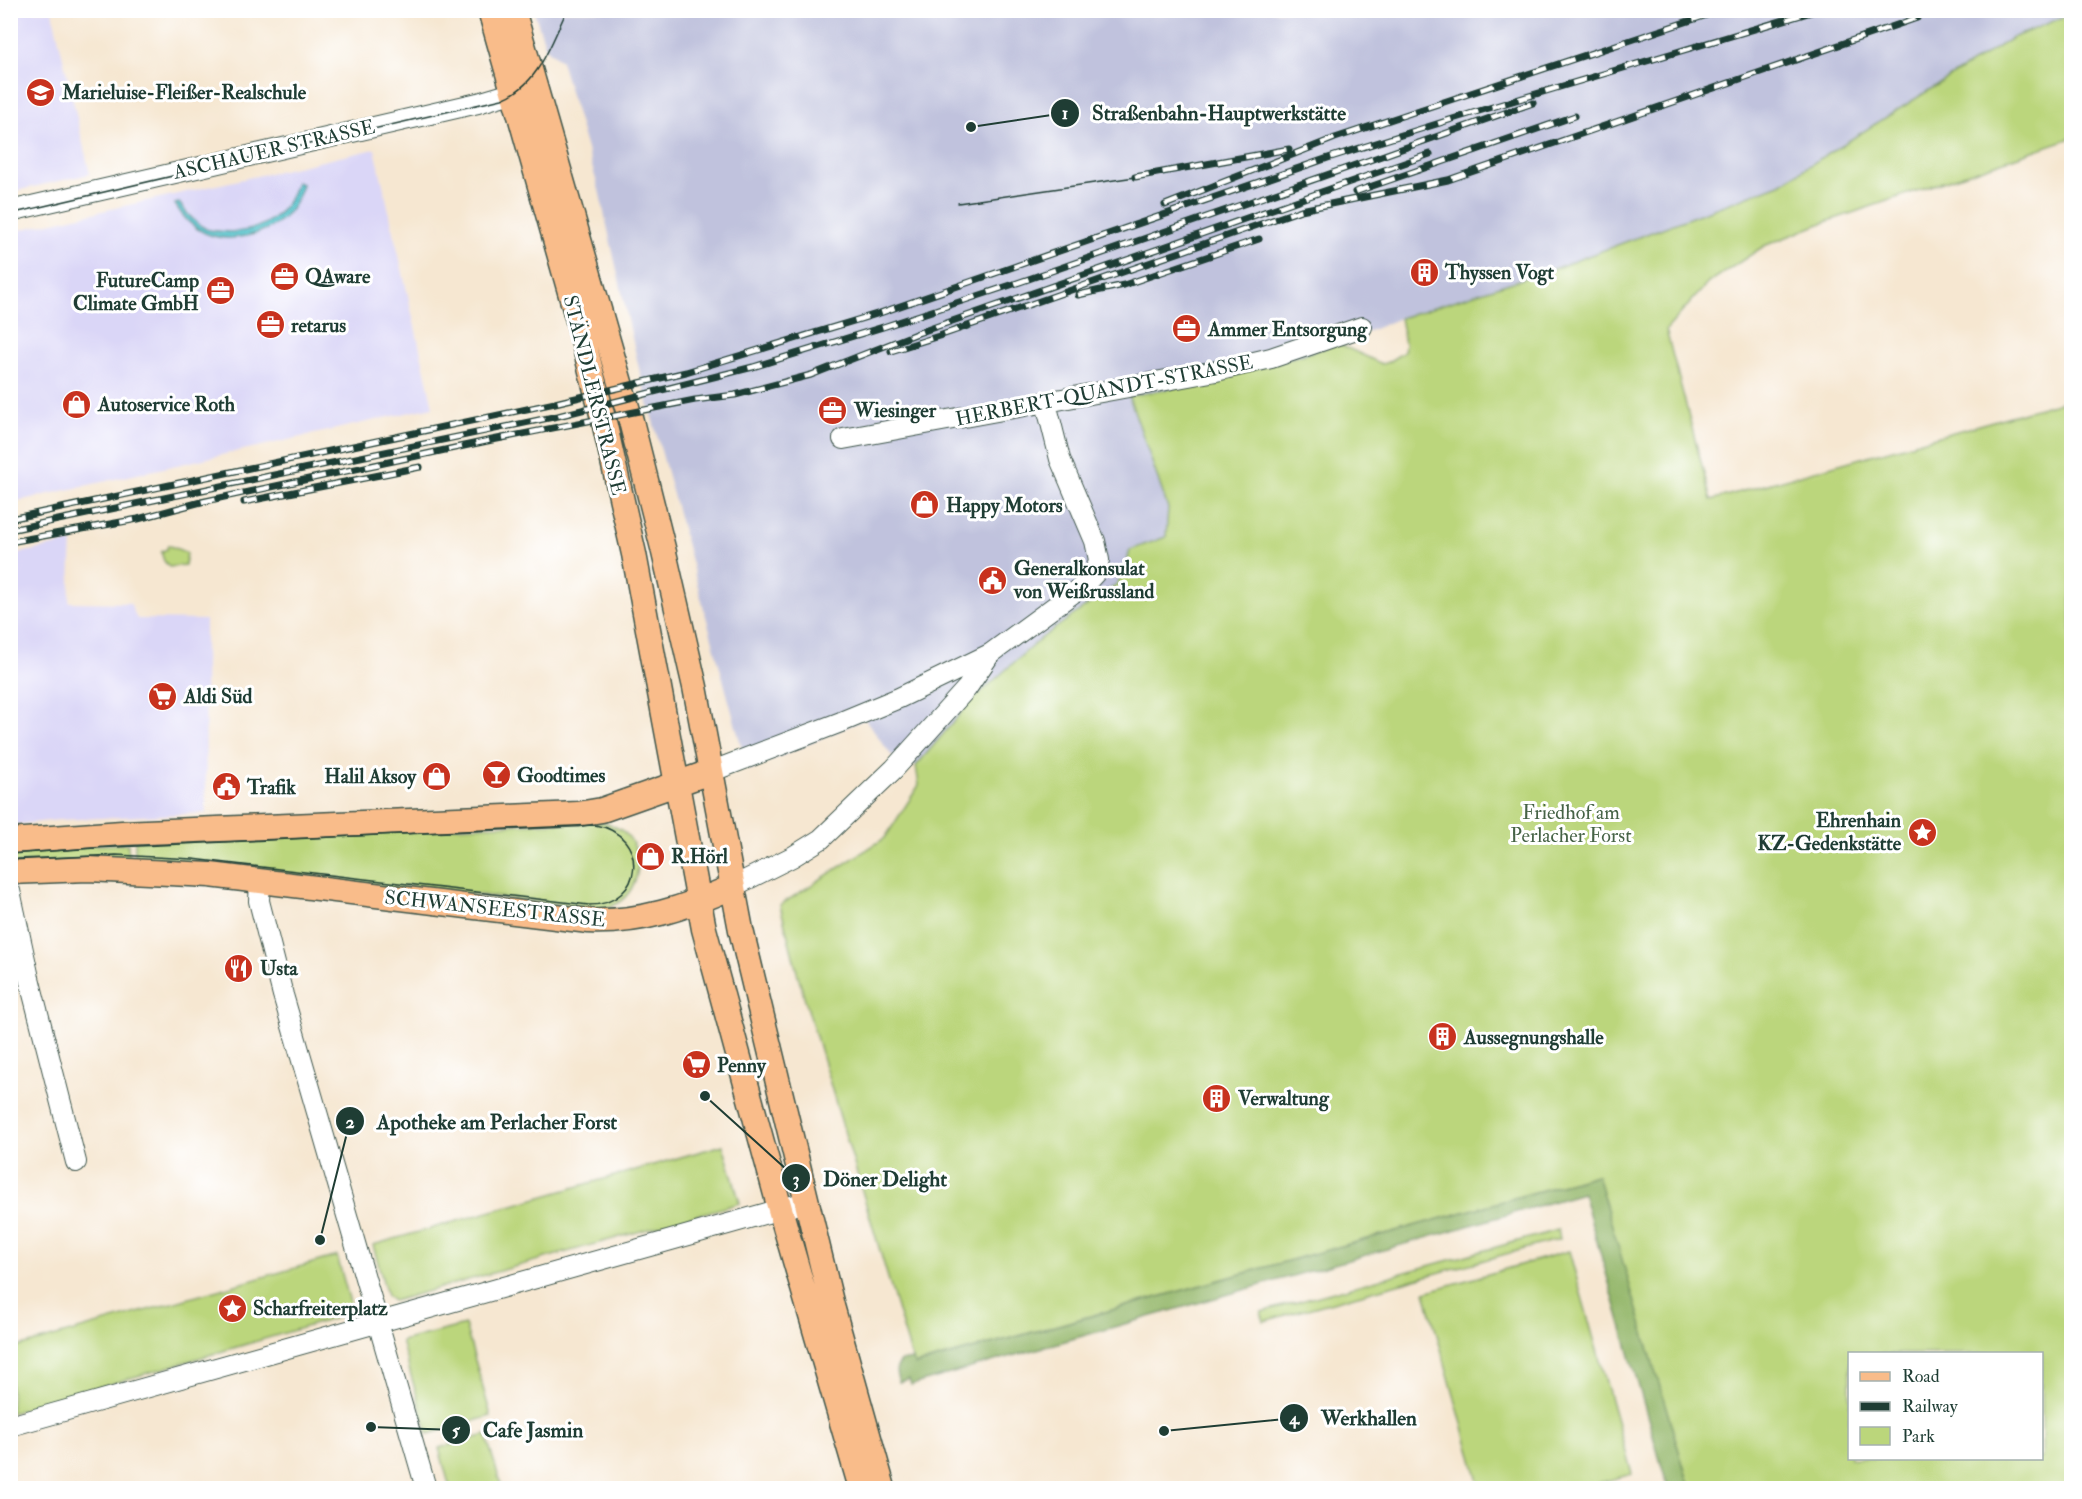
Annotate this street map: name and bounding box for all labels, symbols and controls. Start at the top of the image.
school or university icon: Marieluise-Fleißer-Realschule [25,76,57,108]
place label: Marieluise-Fleißer-Realschule [61,80,307,105]
callout: Straßenbahn-Hauptwerkstätte [1050,94,1358,133]
text: Straßenbahn-Hauptwerkstätte [1092,100,1346,127]
text: 1 [1062,102,1068,125]
street label: ASCHAUER STRASSE [170,114,377,185]
building icon: Thyssen Vogt [1408,256,1440,288]
office icon: QAware [268,260,300,292]
place label: Thyssen Vogt [1444,260,1554,286]
place label: QAware [305,264,371,289]
place label: FutureCamp Climate GmbH [73,268,199,316]
office icon: FutureCamp Climate GmbH [204,275,236,307]
street label: STÄNDLERSTRASSE [558,293,631,498]
office icon: retarus [254,309,286,341]
place label: retarus [290,313,346,338]
office icon: Ammer Entsorgung [1171,313,1203,345]
place label: Ammer Entsorgung [1207,317,1368,343]
street label: HERBERT-QUANDT-STRASSE [953,349,1255,432]
shop icon: Autoservice Roth [61,388,93,420]
place label: Autoservice Roth [97,392,236,417]
office icon: Wiesinger [817,394,849,426]
place label: Wiesinger [853,398,937,424]
shop icon: Happy Motors [909,489,941,521]
place label: Happy Motors [946,493,1063,519]
place label: Generalkonsulat von Weißrussland [1013,556,1155,604]
public building icon: Generalkonsulat von Weißrussland [977,564,1009,596]
supermarket icon: Aldi Süd [147,680,179,712]
place label: Aldi Süd [183,684,253,709]
bar icon: Goodtimes [480,759,512,791]
shop icon: Halil Aksoy [421,760,453,792]
place label: Goodtimes [517,763,605,788]
place label: Halil Aksoy [324,764,417,790]
public building icon: Trafik [210,771,242,803]
place label: Trafik [246,775,296,800]
park label: Friedhof am Perlacher Forst [1510,800,1632,848]
place label: Ehrenhain KZ-Gedenkstätte [1758,808,1902,856]
place icon: Ehrenhain KZ-Gedenkstätte [1906,816,1938,848]
shop icon: R.Hörl [634,840,666,872]
place label: R.Hörl [671,844,729,869]
street label: SCHWANSEESTRASSE [383,884,606,933]
restaurant icon: Usta [223,952,255,984]
place label: Usta [260,956,299,981]
building icon: Aussegnungshalle [1427,1021,1459,1053]
place label: Aussegnungshalle [1463,1025,1604,1051]
supermarket icon: Penny [680,1049,712,1081]
place label: Penny [717,1053,767,1079]
building icon: Verwaltung [1201,1082,1233,1114]
place label: Verwaltung [1237,1086,1330,1112]
callout: Apotheke am Perlacher Forst [335,1102,629,1141]
text: Apotheke am Perlacher Forst [376,1109,617,1136]
text: 2 [345,1111,355,1134]
callout: Döner Delight [781,1159,959,1198]
text: Döner Delight [823,1166,947,1193]
text: 3 [793,1168,800,1191]
place icon: Scharfreiterplatz [216,1292,248,1324]
place label: Scharfreiterplatz [253,1296,388,1322]
legend [1848,1352,2043,1460]
text: Road [1902,1365,1940,1388]
text: Railway [1902,1395,1959,1418]
callout: Werkhallen [1279,1398,1429,1437]
text: Werkhallen [1320,1405,1417,1432]
text: 4 [1288,1407,1300,1430]
callout: Cafe Jasmin [441,1411,595,1450]
text: Cafe Jasmin [483,1417,583,1444]
text: 5 [452,1419,461,1442]
text: Park [1902,1425,1935,1448]

